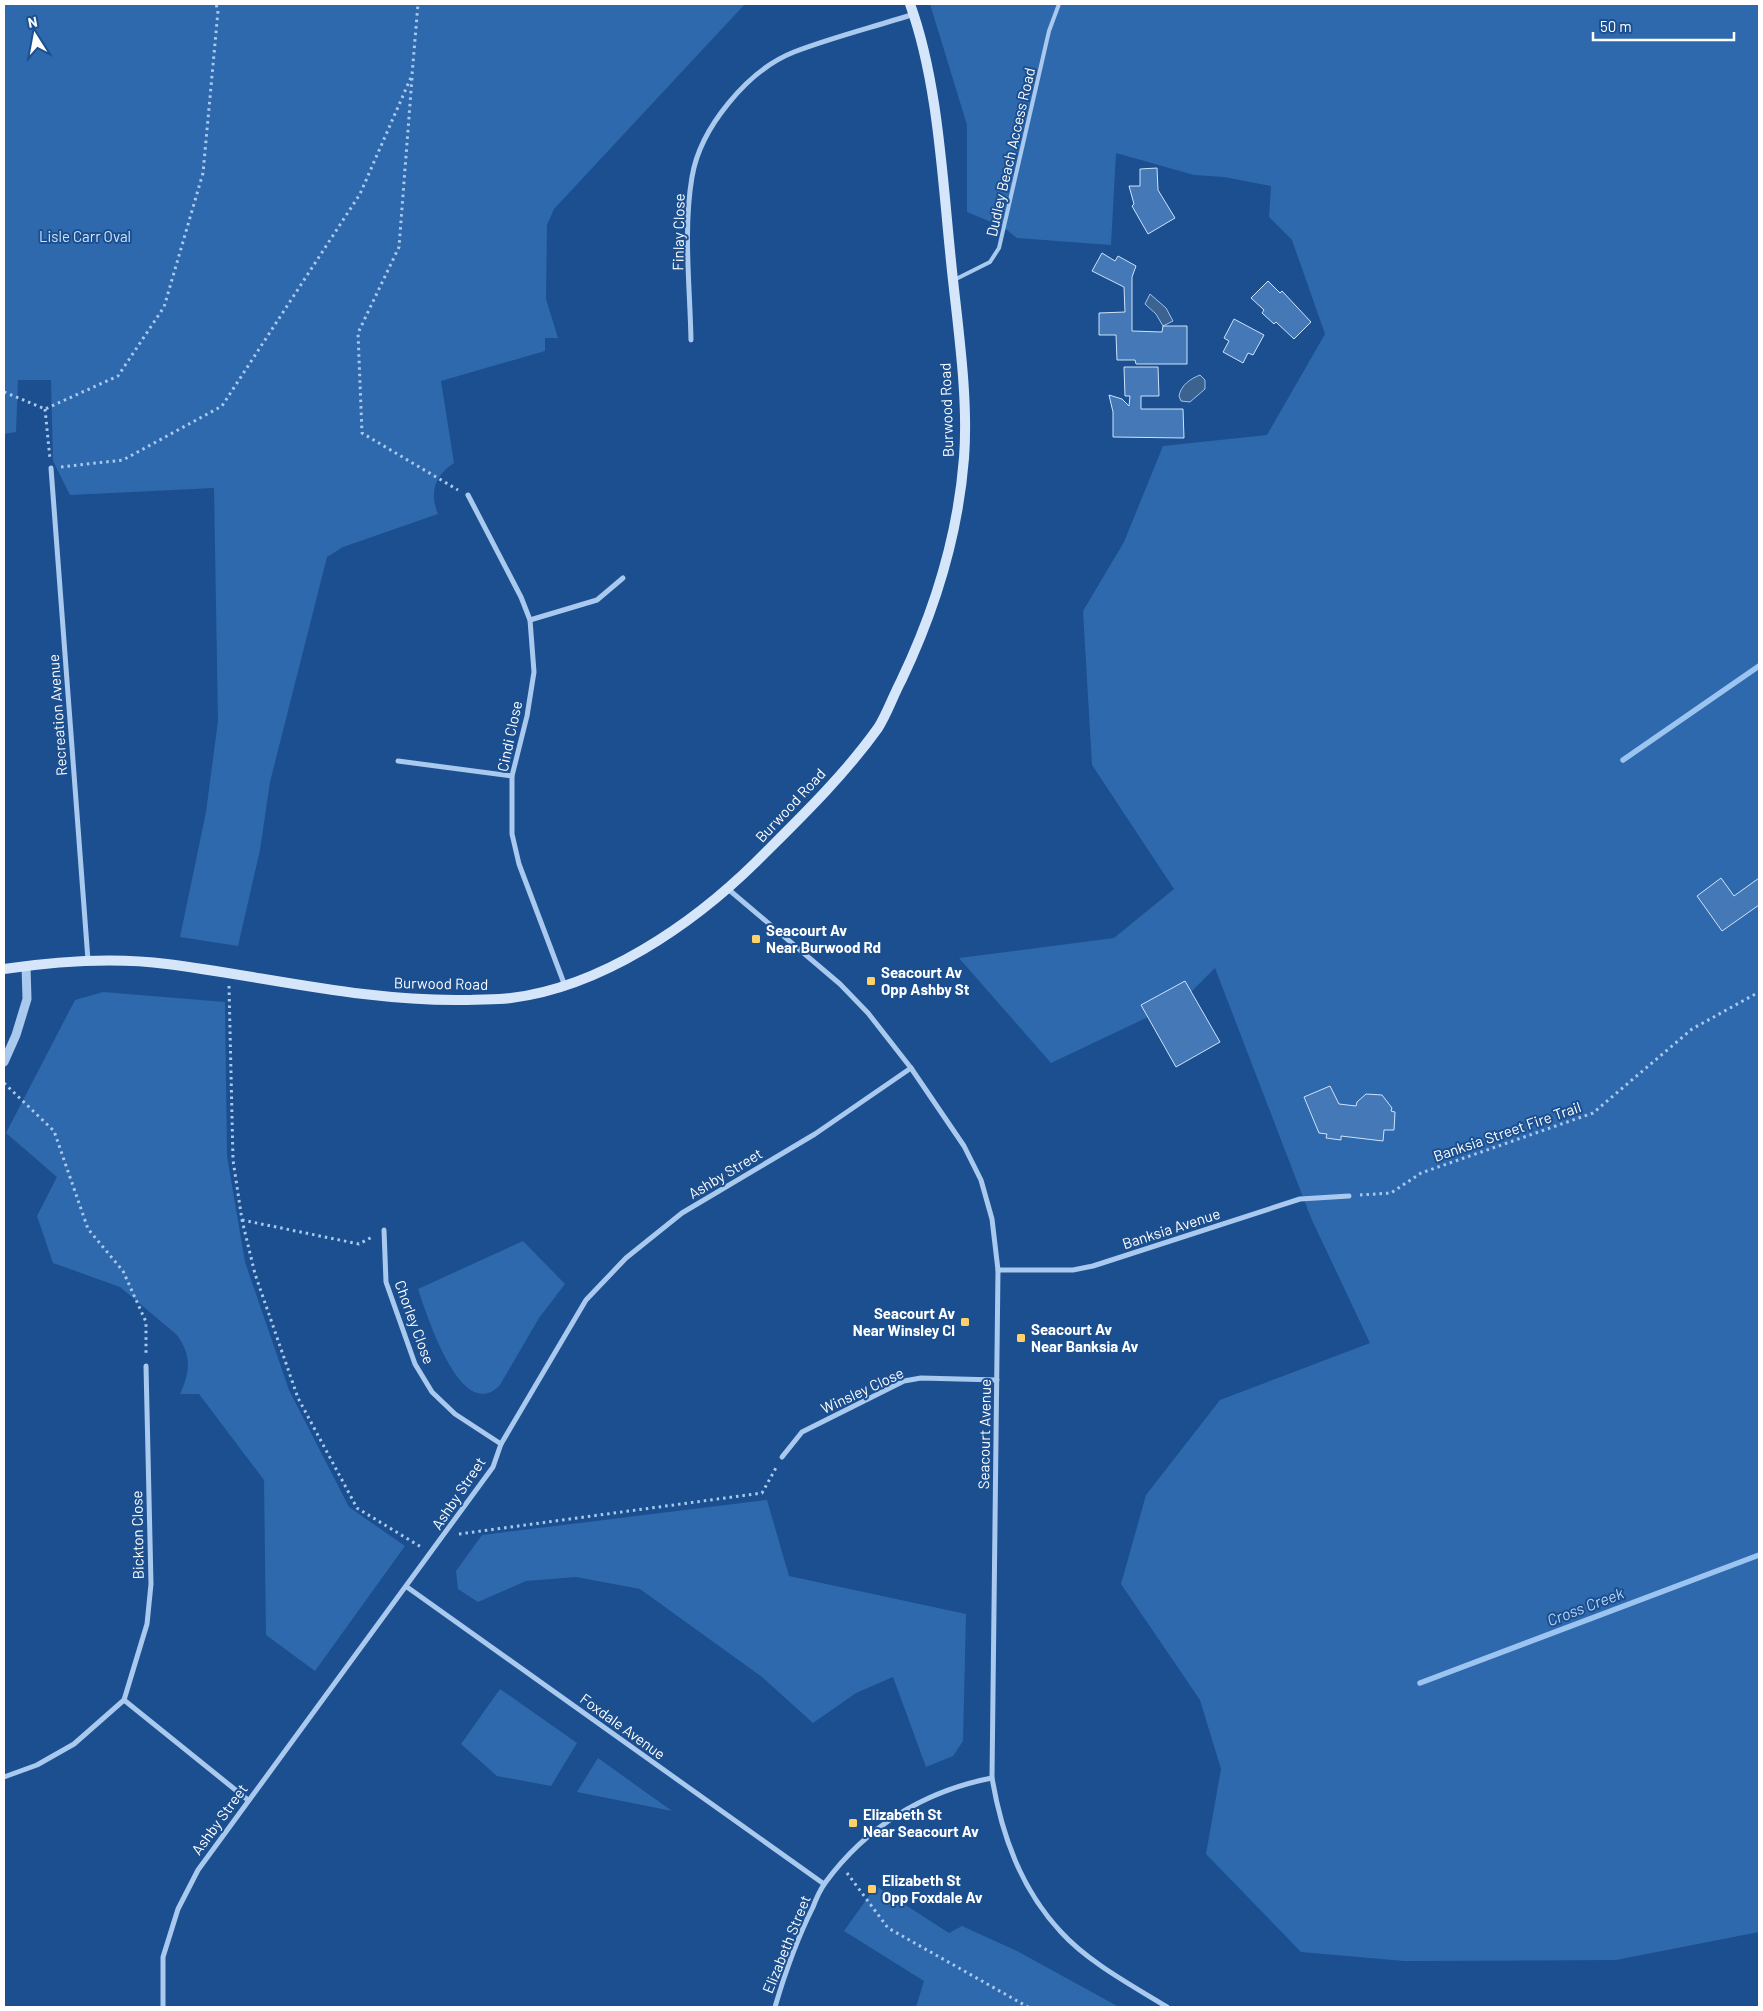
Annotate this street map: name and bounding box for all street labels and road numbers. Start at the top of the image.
street label: Dudley Beach Access Road [982,66,1038,238]
street label: Finlay Close [668,193,688,271]
street label: Burwood Road [935,363,957,457]
street label: Recreation Avenue [44,653,70,777]
street label: Cindi Close [493,699,525,773]
street label: Burwood Road [751,764,829,846]
street label: Burwood Road [394,973,488,993]
street label: Banksia Street Fire Trail [1431,1097,1583,1165]
street label: Ashby Street [685,1144,765,1202]
street label: Banksia Avenue [1120,1204,1222,1252]
street label: Chorley Close [392,1278,438,1366]
street label: Winsley Close [818,1363,906,1417]
street label: Seacourt Avenue [974,1379,994,1489]
street label: Ashby Street [427,1453,489,1533]
street label: Bickton Close [127,1490,147,1580]
street label: Foxdale Avenue [577,1689,669,1763]
street label: Ashby Street [187,1780,251,1858]
street label: Elizabeth Street [758,1892,814,1996]

